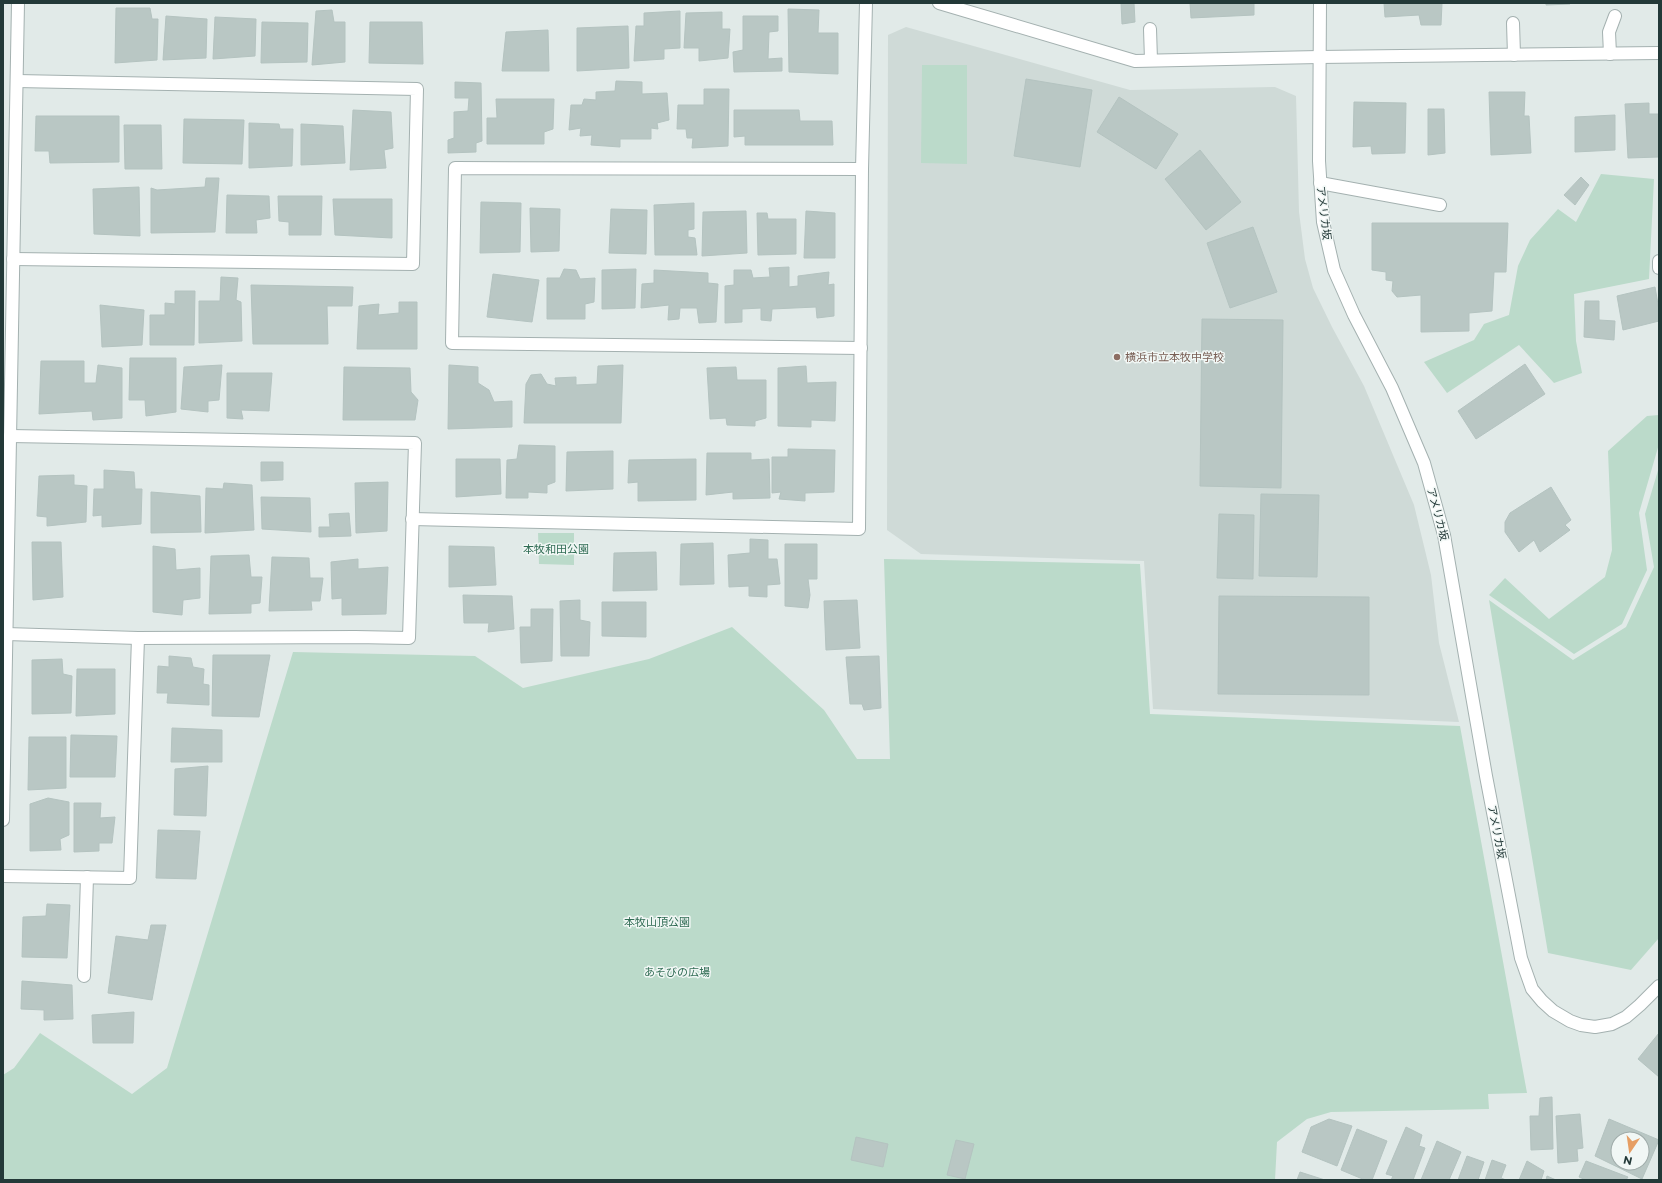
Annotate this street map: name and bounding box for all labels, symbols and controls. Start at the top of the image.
street label: アメリカ坂 [1314,185,1334,241]
place label: 横浜市立本牧中学校 [1125,350,1224,364]
marker: 横浜市立本牧中学校 [1112,352,1122,362]
street label: アメリカ坂 [1424,486,1452,542]
park label: 本牧和田公園 [523,542,589,556]
street label: アメリカ坂 [1485,804,1509,860]
park label: 本牧山頂公園 [624,915,690,929]
park label: あそびの広場 [644,965,710,979]
north arrow [1610,1131,1650,1171]
text: N [1622,1153,1634,1169]

